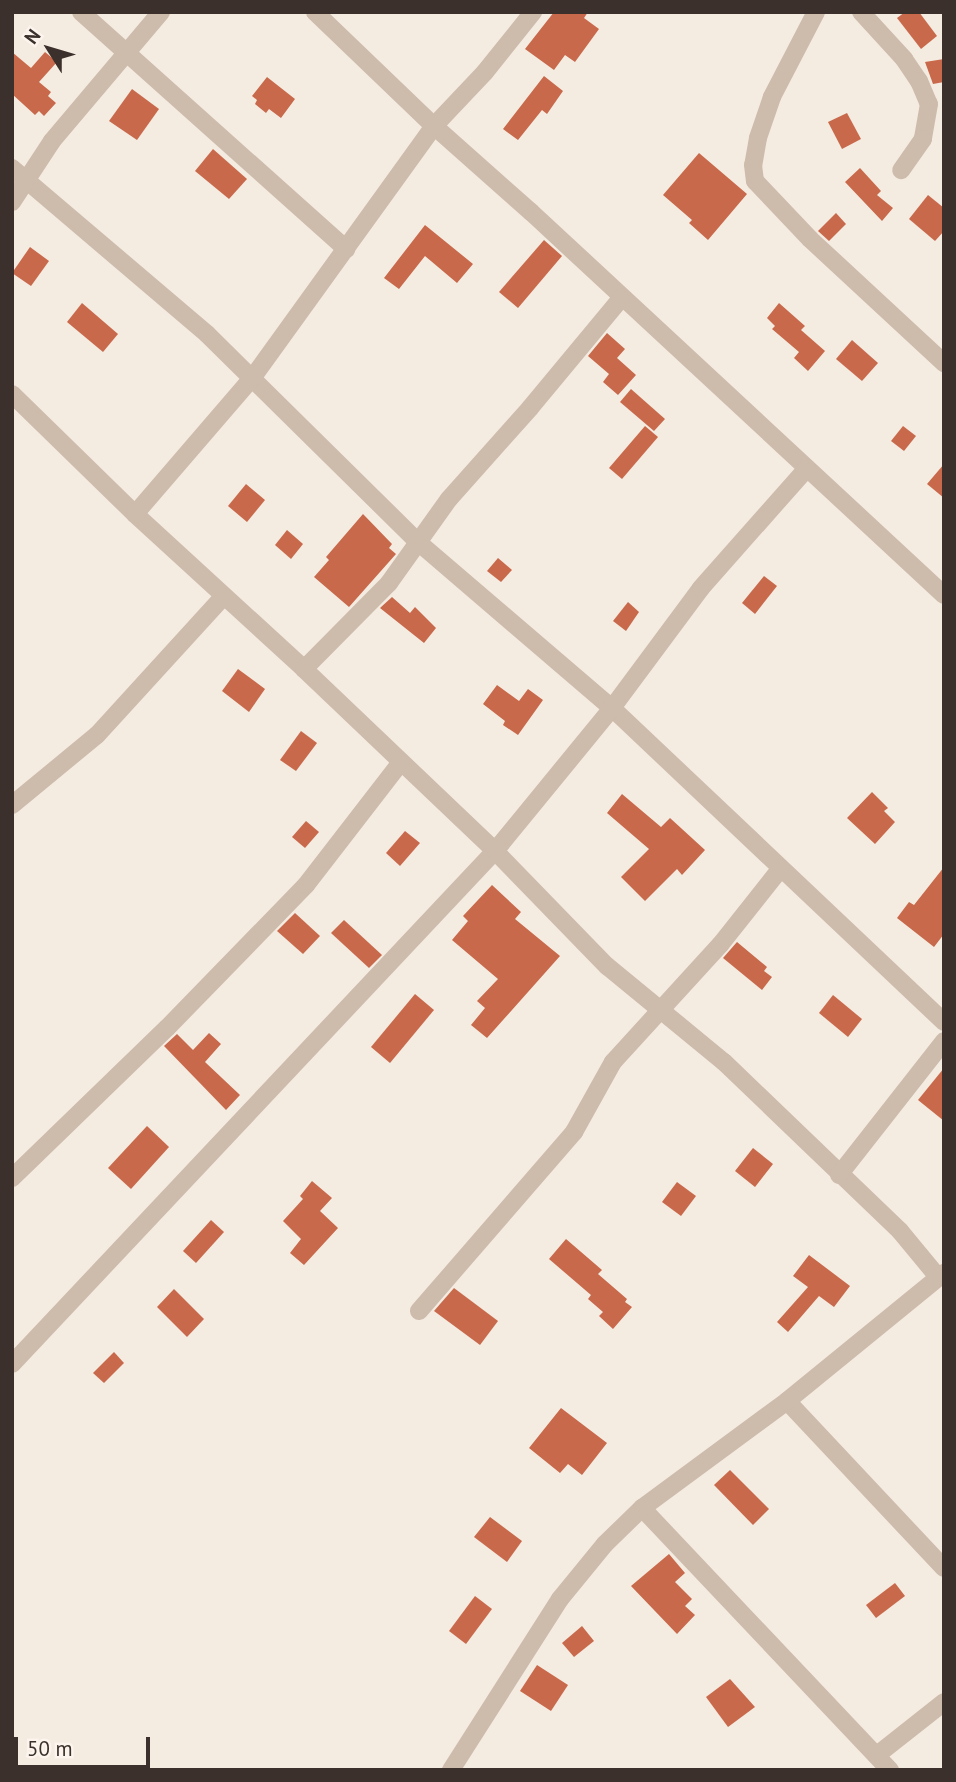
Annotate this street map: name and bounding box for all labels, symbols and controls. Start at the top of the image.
north arrow [14,14,84,84]
text: N [19,24,46,49]
scale bar [18,1722,154,1766]
text: 50 m [27,1735,73,1762]

